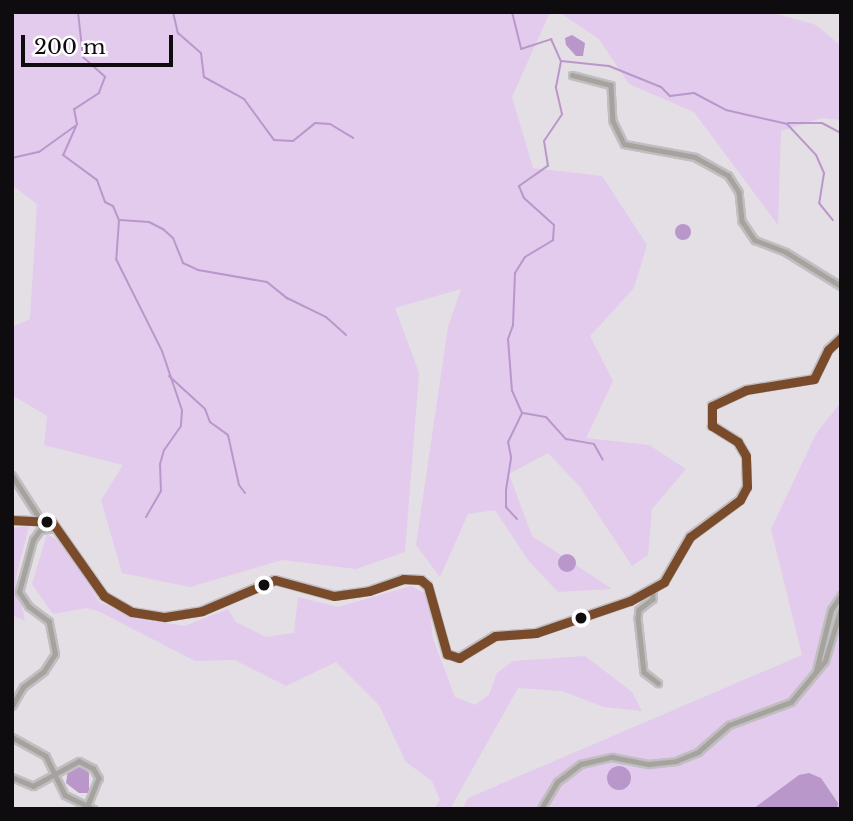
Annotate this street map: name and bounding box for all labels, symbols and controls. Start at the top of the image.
scale bar [24,21,177,65]
text: 200 m [34,34,105,60]
unlabelled marker [40,515,54,529]
unlabelled marker [257,578,271,592]
unlabelled marker [574,611,588,625]

